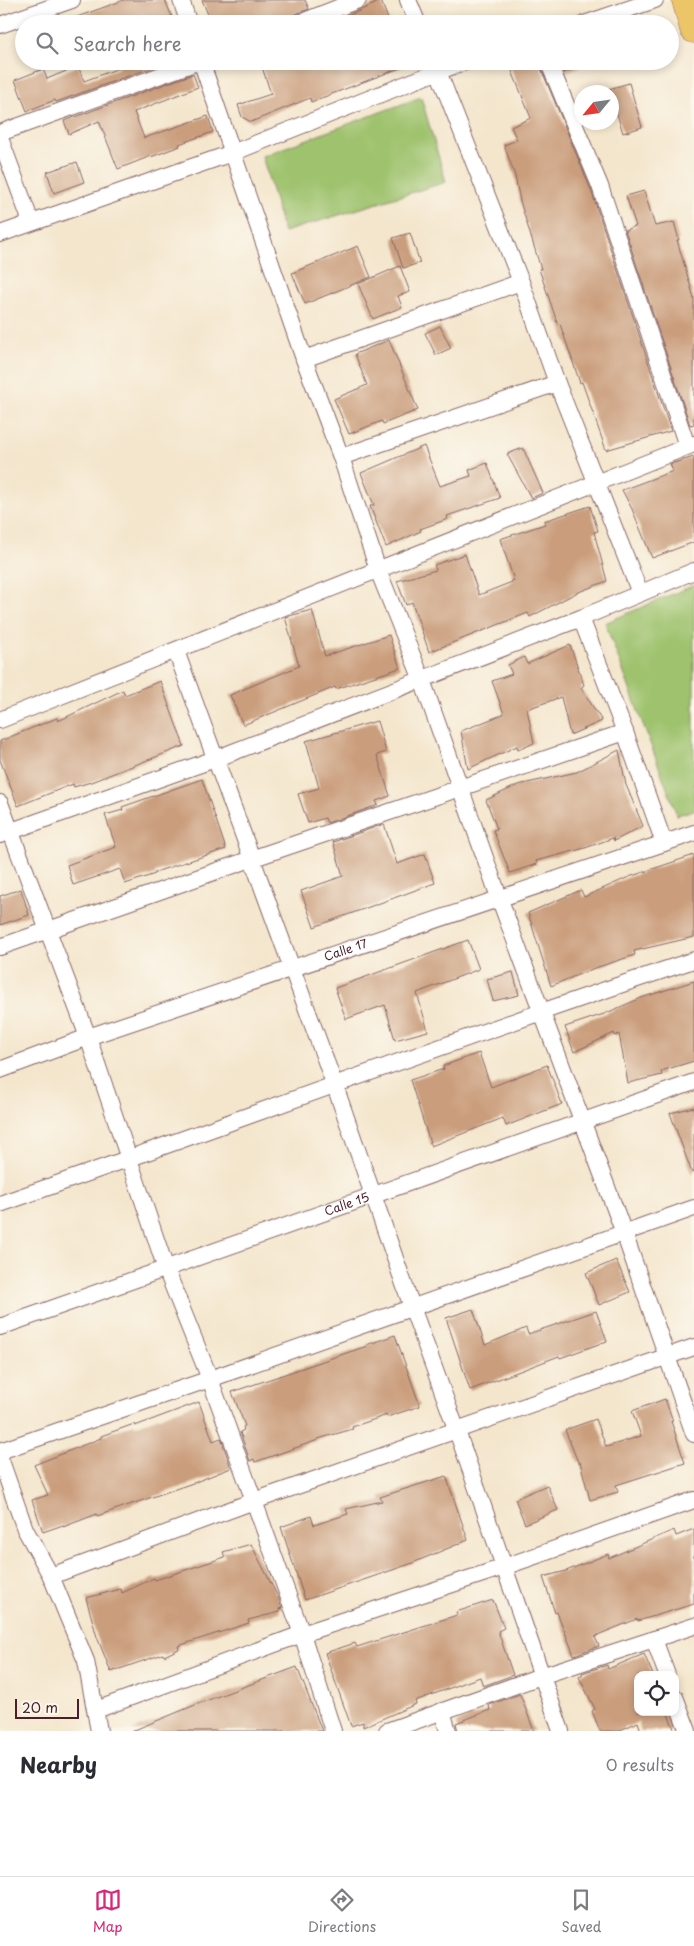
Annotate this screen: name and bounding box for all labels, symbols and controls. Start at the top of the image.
search box [15,15,679,70]
icon: search [33,29,61,57]
text: Search here [73,29,182,57]
north arrow [574,85,619,130]
street label: Calle 17 [321,933,370,965]
street label: Calle 15 [322,1187,372,1220]
map controls [634,1671,679,1716]
button: locate [634,1671,679,1716]
scale bar [15,1696,79,1719]
text: 20 m [22,1697,58,1718]
text: Nearby [20,1748,97,1780]
text: 0 results [606,1752,674,1776]
tab: Map [93,1886,123,1937]
tab: Directions [308,1886,376,1937]
tab: Saved [562,1886,601,1937]

